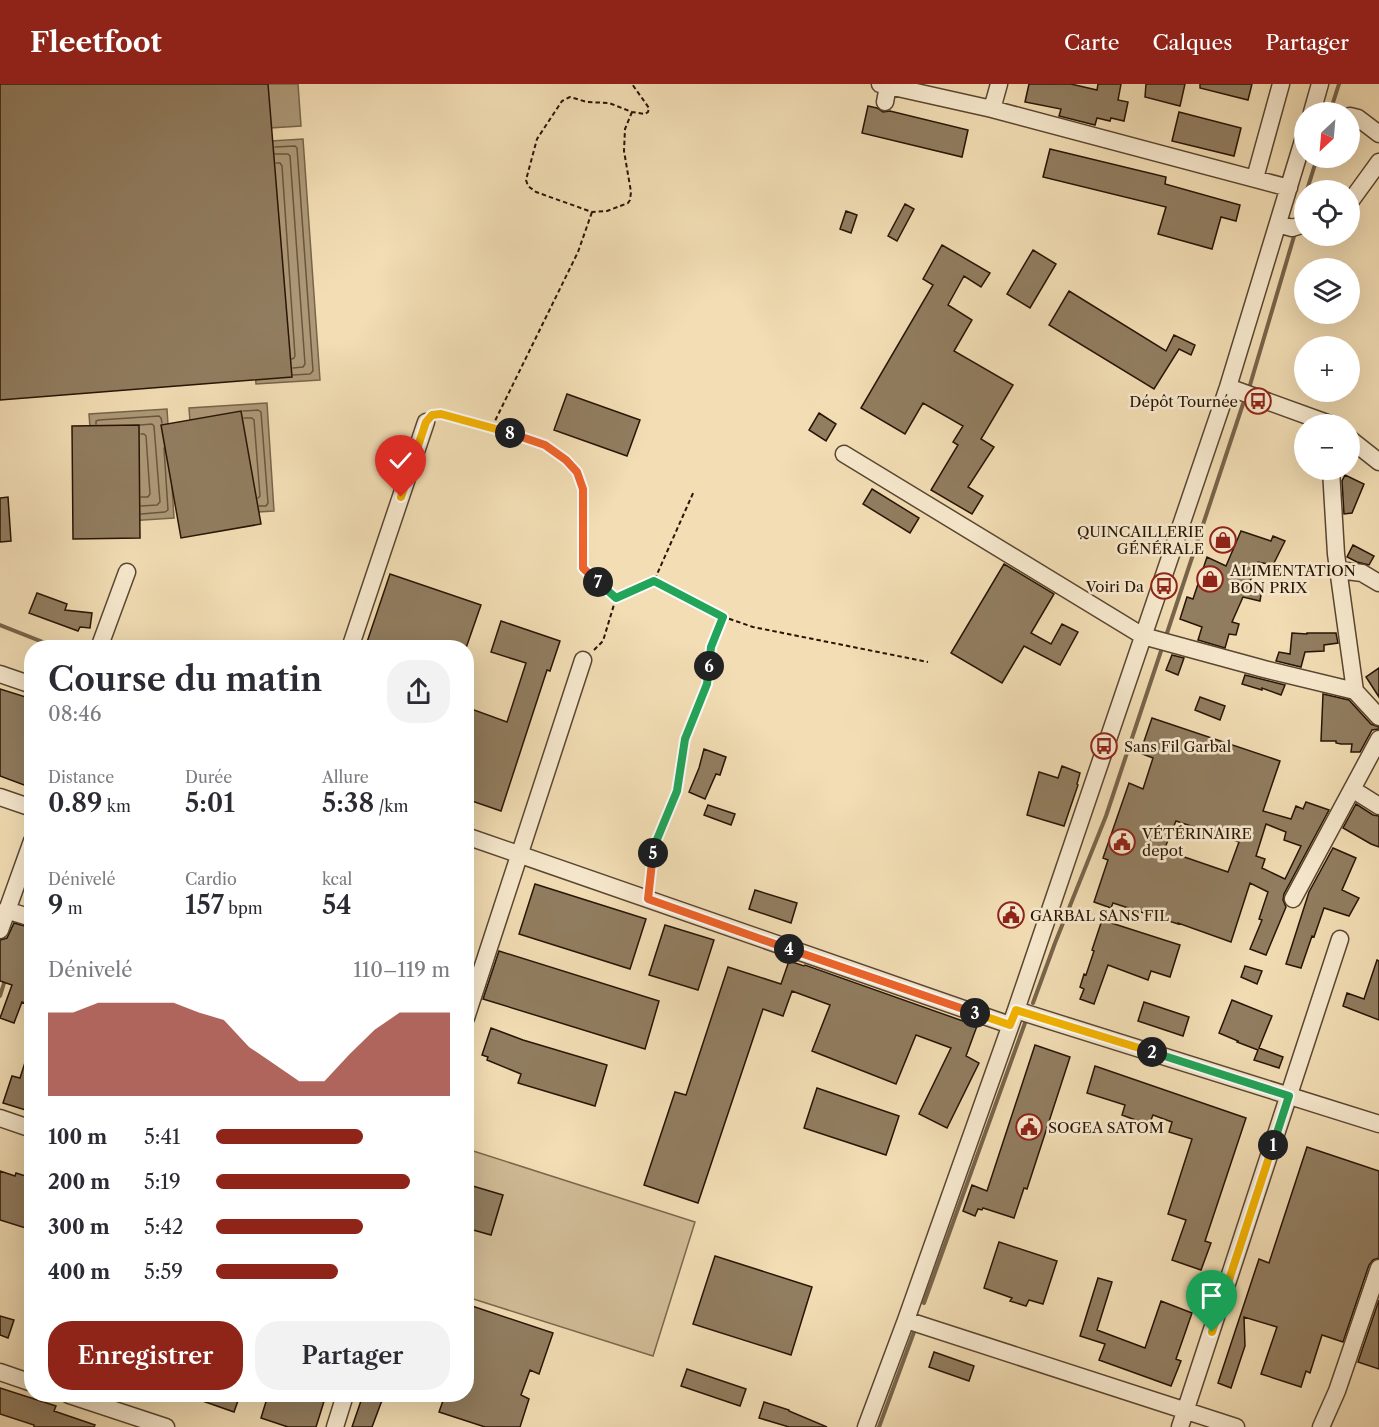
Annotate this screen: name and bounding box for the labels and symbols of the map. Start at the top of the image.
north arrow [1294,102,1360,168]
bus stop icon: Dépôt Tournée [1243,386,1273,416]
place label: Dépôt Tournée [1129,392,1238,411]
pin: 8 [495,418,525,448]
pin [375,435,426,497]
place label: QUINCAILLERIE GÉNÉRALE [1077,522,1204,558]
shop icon: QUINCAILLERIE GÉNÉRALE [1208,525,1238,555]
place label: ALIMENTATION BON PRIX [1229,561,1356,597]
shop icon: ALIMENTATION BON PRIX [1195,564,1225,594]
pin: 7 [583,567,613,597]
bus stop icon: Voiri Da [1149,571,1179,601]
place label: Voiri Da [1085,577,1144,596]
pin: 6 [694,651,724,681]
bus stop icon: Sans Fil Garbal [1089,731,1119,761]
place label: Sans Fil Garbal [1124,737,1232,756]
place label: VÉTÉRINAIRE depot [1141,824,1252,860]
public building icon: VÉTÉRINAIRE depot [1107,827,1137,857]
pin: 5 [638,838,668,868]
public building icon: GARBAL SANS FIL [996,900,1026,930]
place label: GARBAL SANS FIL [1030,906,1169,925]
pin: 4 [774,934,804,964]
pin: 3 [960,998,990,1028]
pin: 2 [1137,1037,1167,1067]
public building icon: SOGEA SATOM [1014,1112,1044,1142]
place label: SOGEA SATOM [1048,1118,1164,1137]
pin: 1 [1258,1130,1288,1160]
pin [1186,1270,1237,1332]

